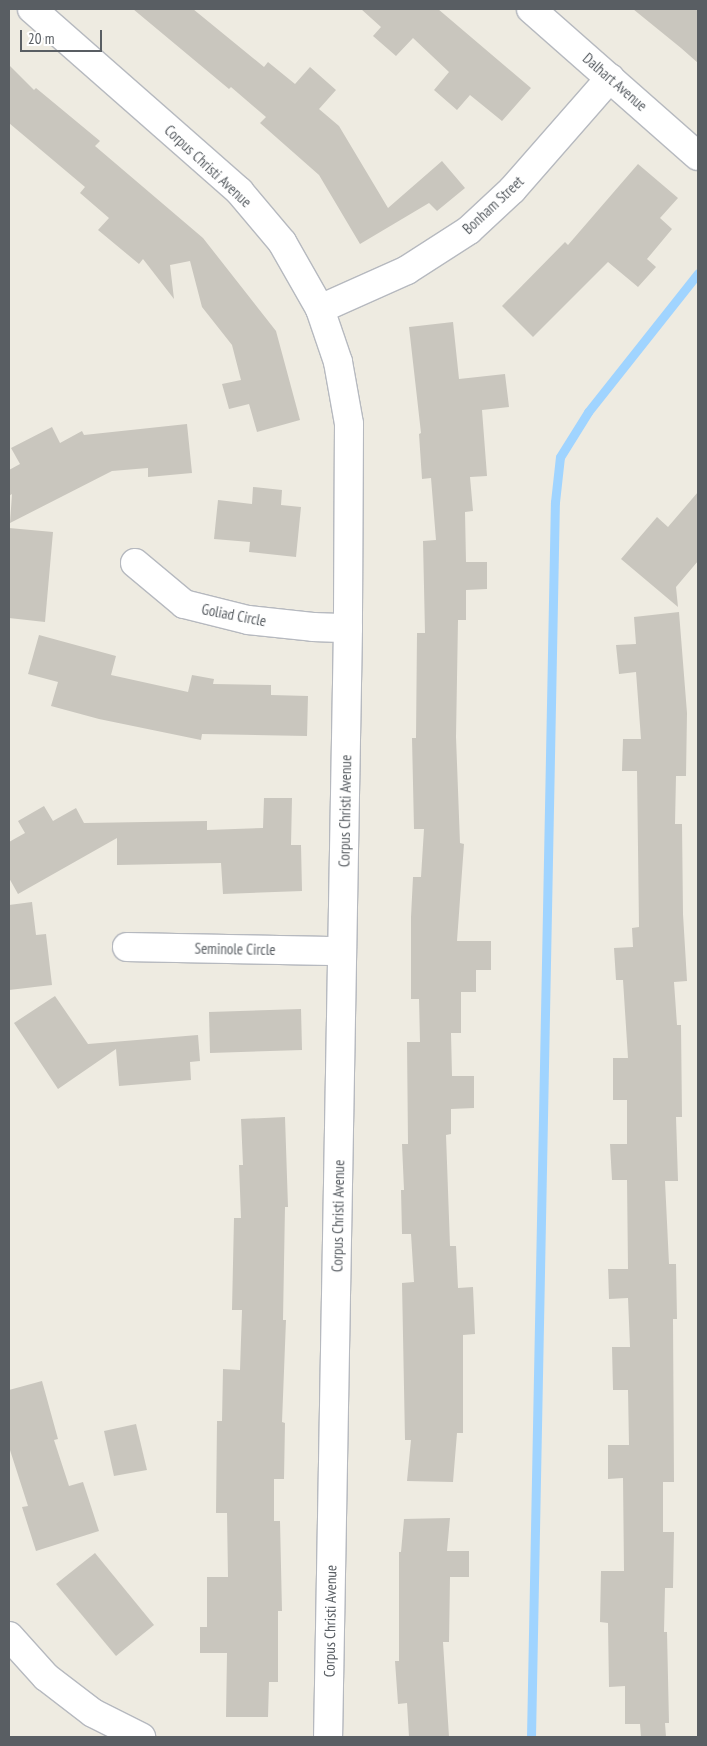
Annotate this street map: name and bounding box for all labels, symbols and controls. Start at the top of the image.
scale bar [22,20,105,52]
text: 20 m [28,29,54,48]
street label: Dalhart Avenue [579,49,651,115]
street label: Corpus Christi Avenue [161,121,255,211]
street label: Bonham Street [459,172,527,238]
street label: Goliad Circle [200,600,268,630]
street label: Corpus Christi Avenue [335,754,355,868]
street label: Seminole Circle [194,939,276,959]
street label: Corpus Christi Avenue [328,1159,348,1273]
street label: Corpus Christi Avenue [320,1564,340,1678]

